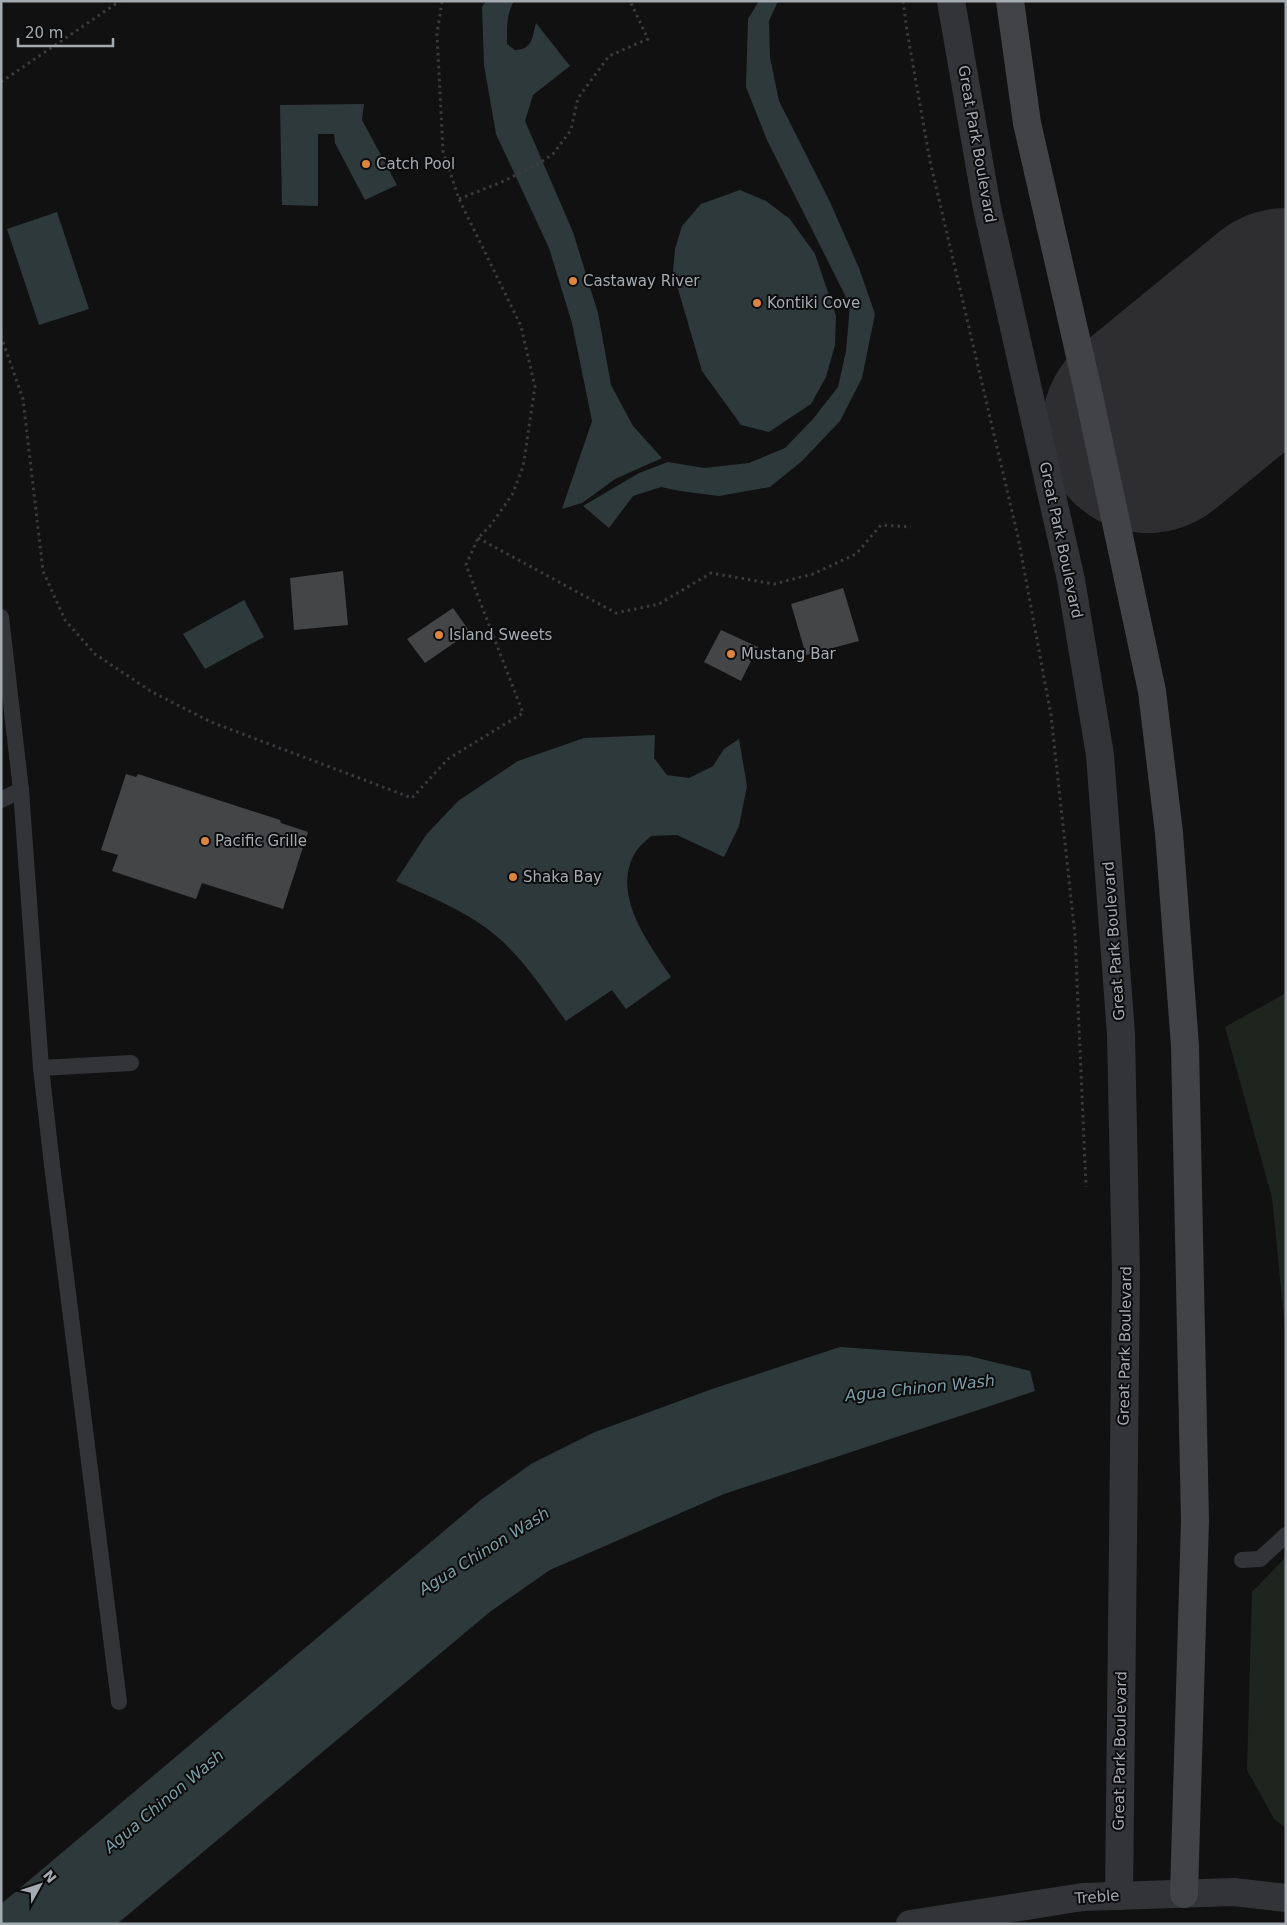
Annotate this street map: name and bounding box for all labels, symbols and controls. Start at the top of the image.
scale bar [18,15,112,47]
text: 20 m [25,24,63,42]
street label: Great Park Boulevard [954,64,1000,224]
place label: Catch Pool [376,155,455,173]
marker: Catch Pool [360,158,372,170]
place label: Castaway River [583,272,700,290]
marker: Castaway River [567,275,579,287]
place label: Kontiki Cove [767,294,860,312]
marker: Kontiki Cove [751,297,763,309]
street label: Great Park Boulevard [1036,460,1086,620]
place label: Island Sweets [449,626,553,644]
marker: Island Sweets [433,629,445,641]
place label: Mustang Bar [741,645,837,663]
marker: Mustang Bar [725,648,737,660]
place label: Pacific Grille [215,832,307,850]
marker: Pacific Grille [199,835,211,847]
street label: Great Park Boulevard [1099,861,1129,1021]
place label: Shaka Bay [523,868,602,886]
marker: Shaka Bay [507,871,519,883]
street label: Great Park Boulevard [1115,1266,1135,1426]
water label: Agua Chinon Wash [843,1371,996,1405]
water label: Agua Chinon Wash [414,1503,553,1599]
street label: Great Park Boulevard [1110,1671,1130,1831]
water label: Agua Chinon Wash [100,1745,228,1857]
north arrow [15,1860,65,1910]
text: N [40,1867,60,1886]
street label: Treble [1073,1886,1120,1908]

